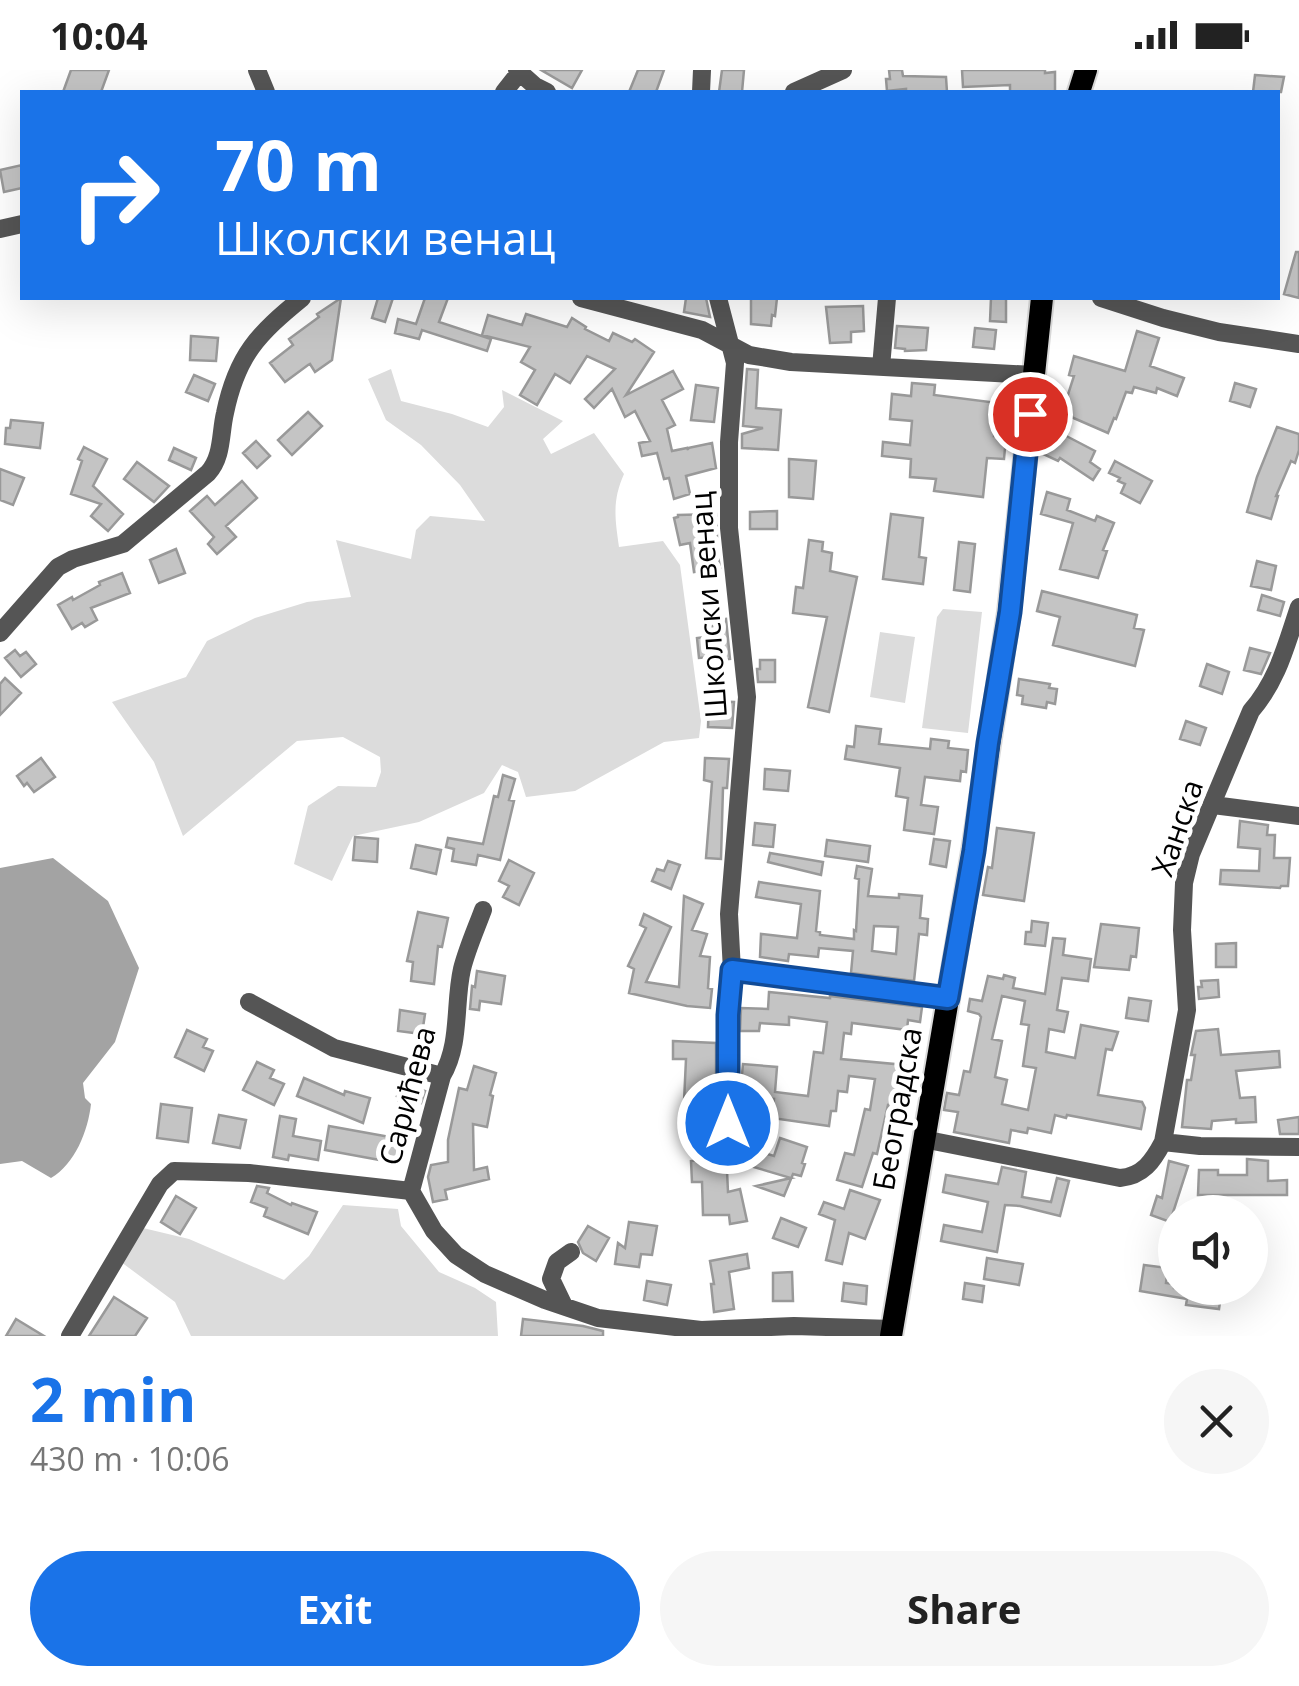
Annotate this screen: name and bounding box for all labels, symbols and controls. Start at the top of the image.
text: 10:04 [50,9,148,61]
text: 70 m [215,116,382,212]
icon: right [50,130,180,260]
text: Школски венац [215,207,555,268]
pin [988,372,1073,457]
icon: arrive [1003,387,1058,442]
street label: Школски венац [679,490,736,720]
street label: Ханска [1141,774,1212,881]
street label: Сарићева [368,1022,445,1170]
street label: Београдска [862,1024,931,1194]
position arrow [676,1071,780,1175]
map controls [1158,1195,1268,1305]
button: sound [1158,1195,1268,1305]
text: 2 min [30,1358,197,1440]
button: close [1164,1369,1269,1474]
text: 430 m · 10:06 [30,1437,229,1480]
button: Exit [30,1551,640,1666]
button: Share [660,1551,1269,1666]

